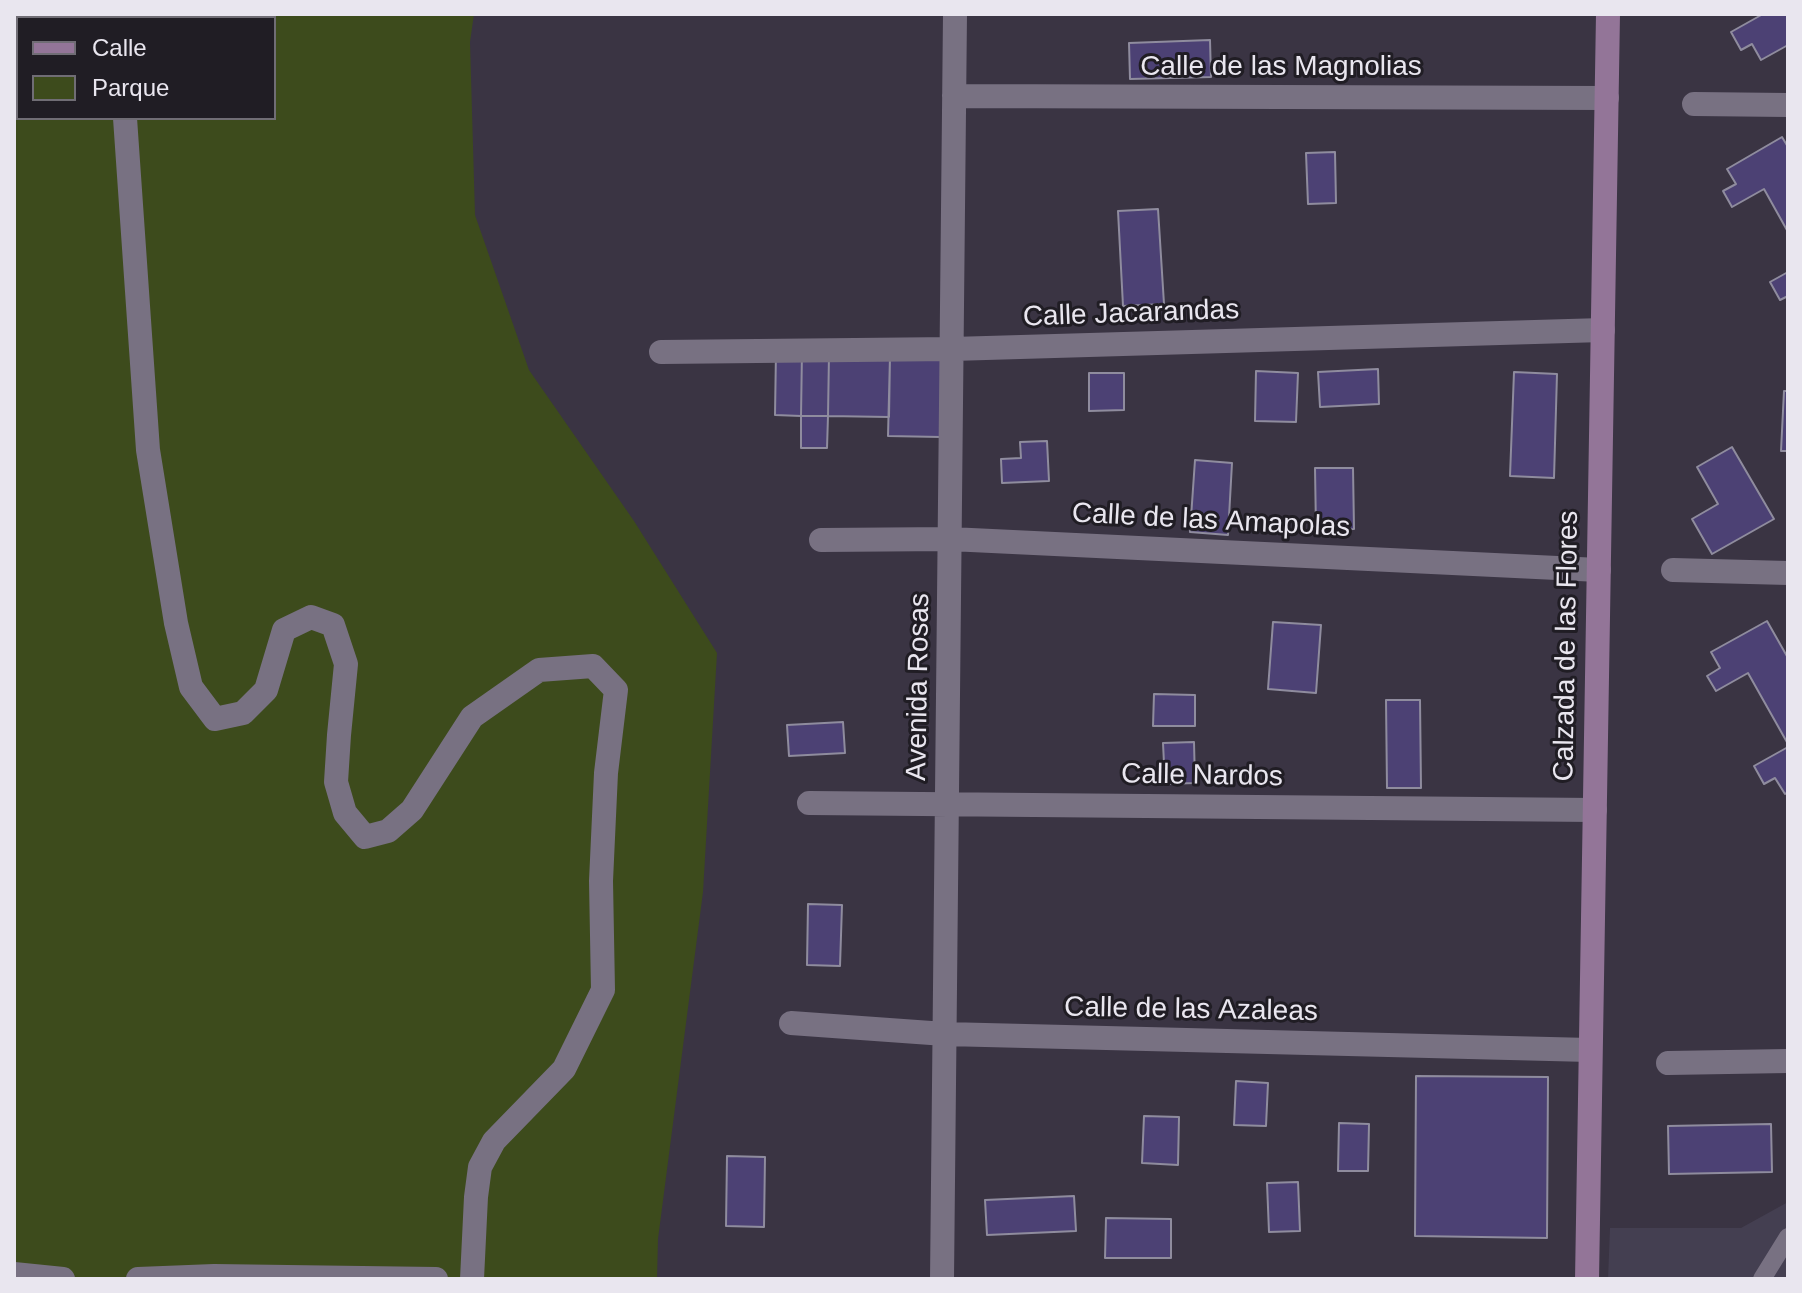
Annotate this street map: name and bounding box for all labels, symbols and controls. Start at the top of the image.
legend [16,16,276,120]
text: Calle [92,34,147,61]
street label: Calle de las Magnolias [1140,50,1422,84]
text: Parque [92,74,169,101]
street label: Calle Jacarandas [1022,293,1240,335]
street label: Calle de las Amapolas [1071,497,1351,545]
street label: Calzada de las Flores [1548,510,1586,782]
street label: Avenida Rosas [901,593,937,781]
street label: Calle Nardos [1121,758,1283,794]
street label: Calle de las Azaleas [1064,991,1318,1029]

